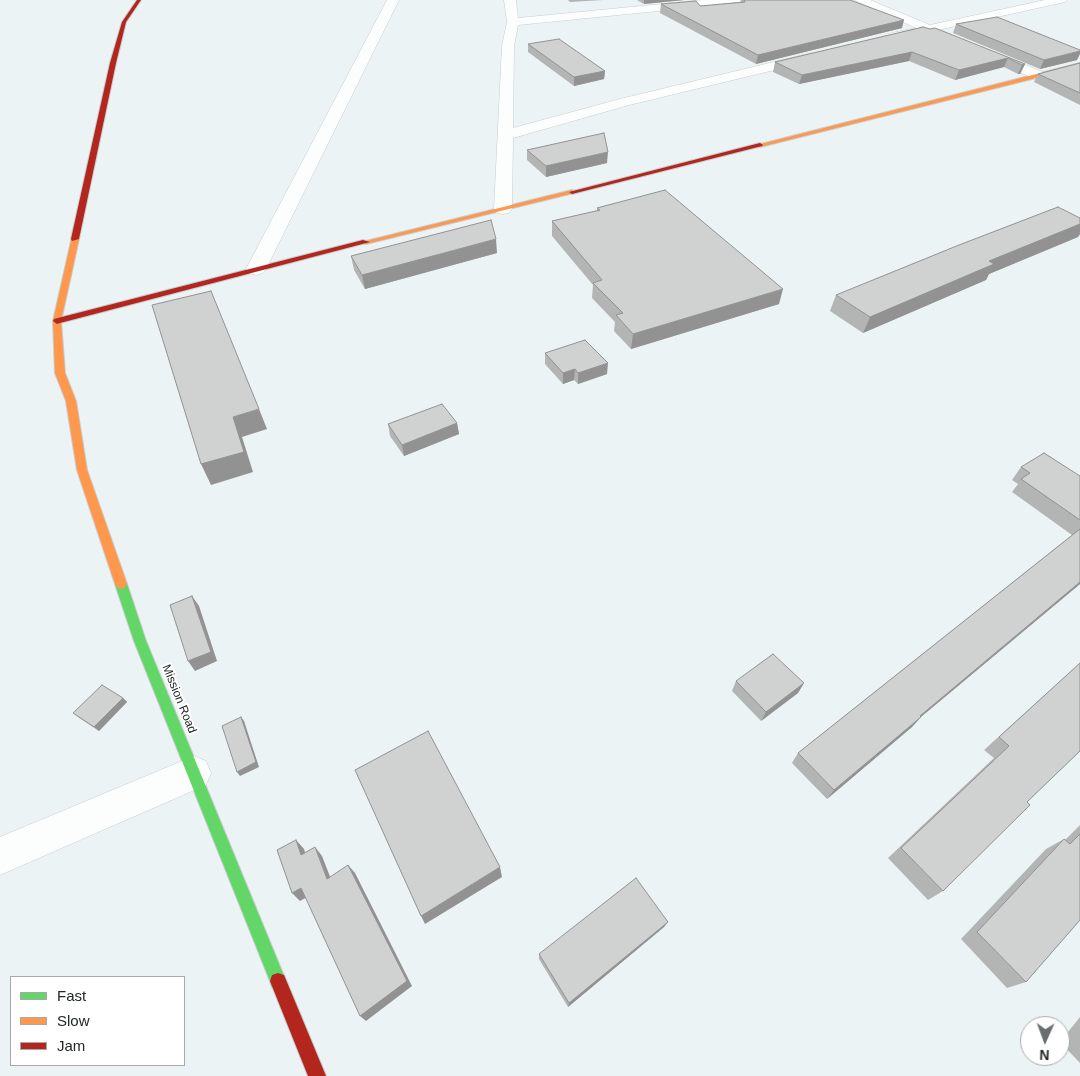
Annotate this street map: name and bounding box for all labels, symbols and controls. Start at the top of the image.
street label: Mission Road [159,663,199,735]
legend [10,976,185,1066]
text: Fast [57,987,86,1004]
text: Slow [57,1012,90,1029]
north arrow [1020,1016,1070,1066]
text: Jam [57,1037,85,1054]
text: N [1039,1047,1050,1063]

